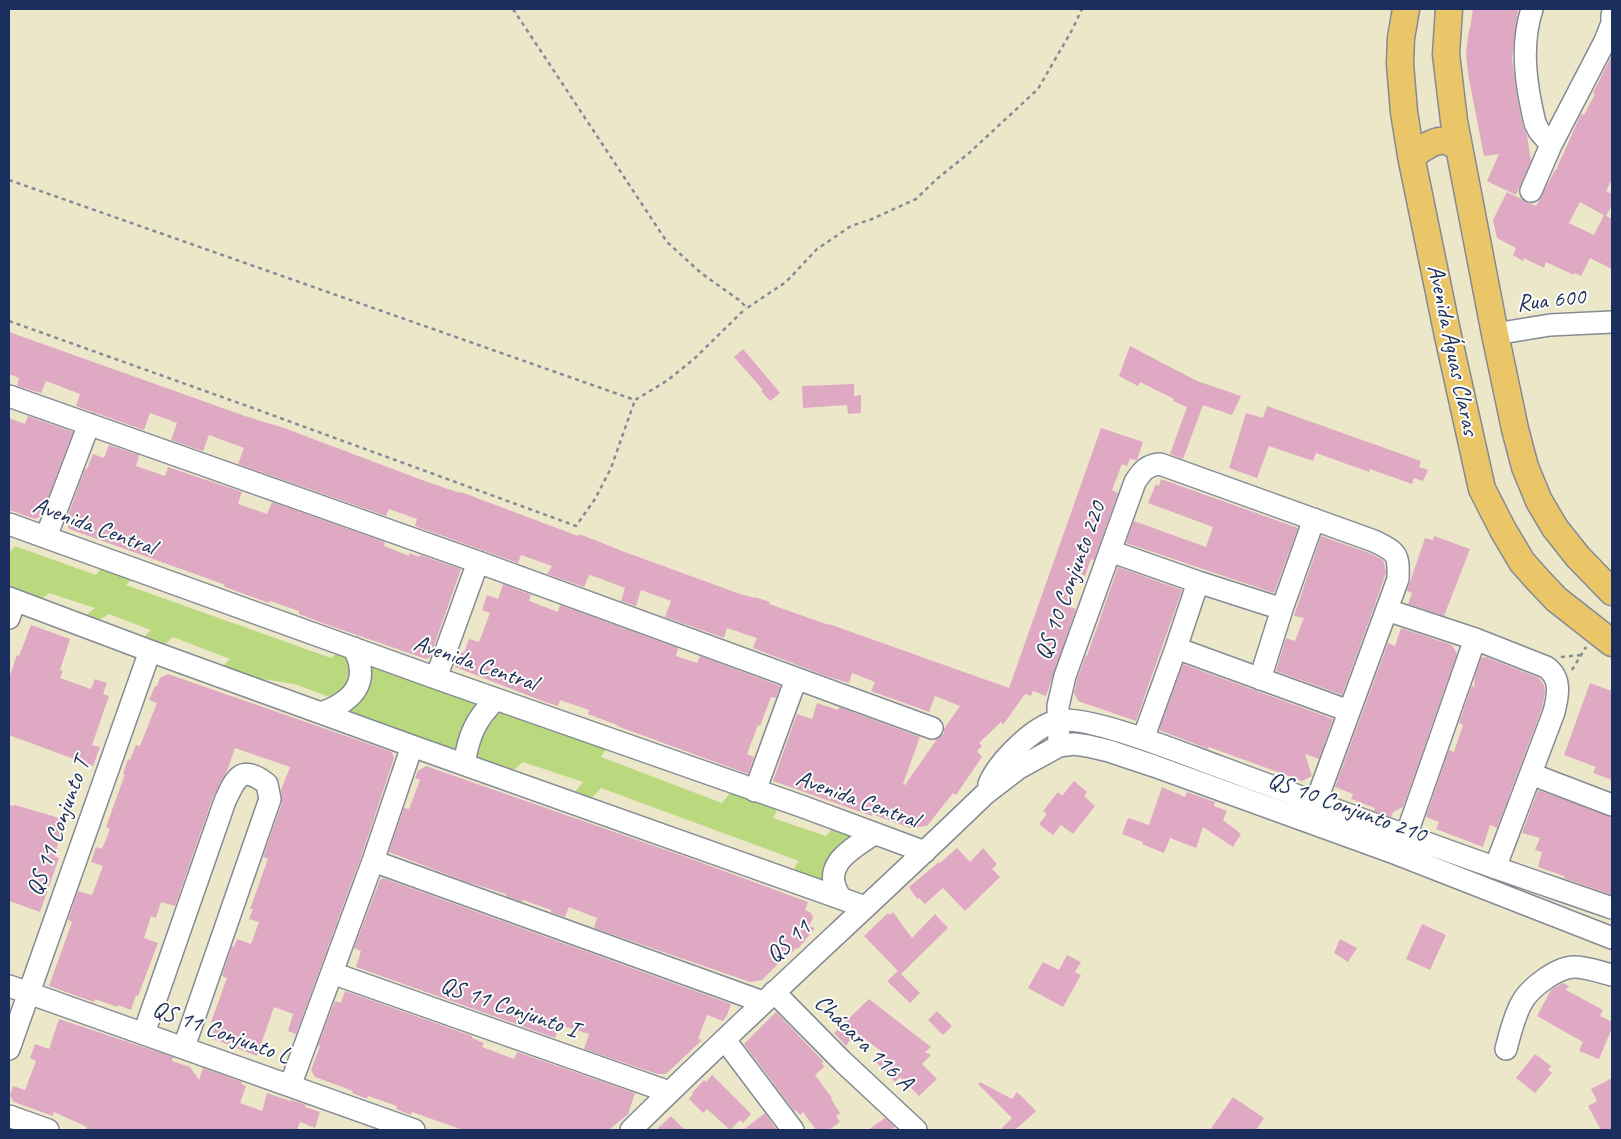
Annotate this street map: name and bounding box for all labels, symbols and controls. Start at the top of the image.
street label: Avenida Águas Claras [1420,262,1484,438]
street label: Rua 600 [1515,283,1587,319]
street label: Avenida Central [29,492,159,562]
street label: QS 10 Conjunto 220 [1029,498,1113,664]
street label: Avenida Central [410,630,540,698]
street label: QS 11 Conjunto T [21,754,97,900]
street label: Avenida Central [792,765,922,835]
street label: QS 10 Conjunto 210 [1264,766,1430,850]
street label: QS 11 [761,914,817,970]
street label: QS 11 Conjunto I [436,971,582,1045]
street label: Chácara 116 A [808,989,918,1097]
street label: QS 11 Conjunto L [148,995,294,1071]

